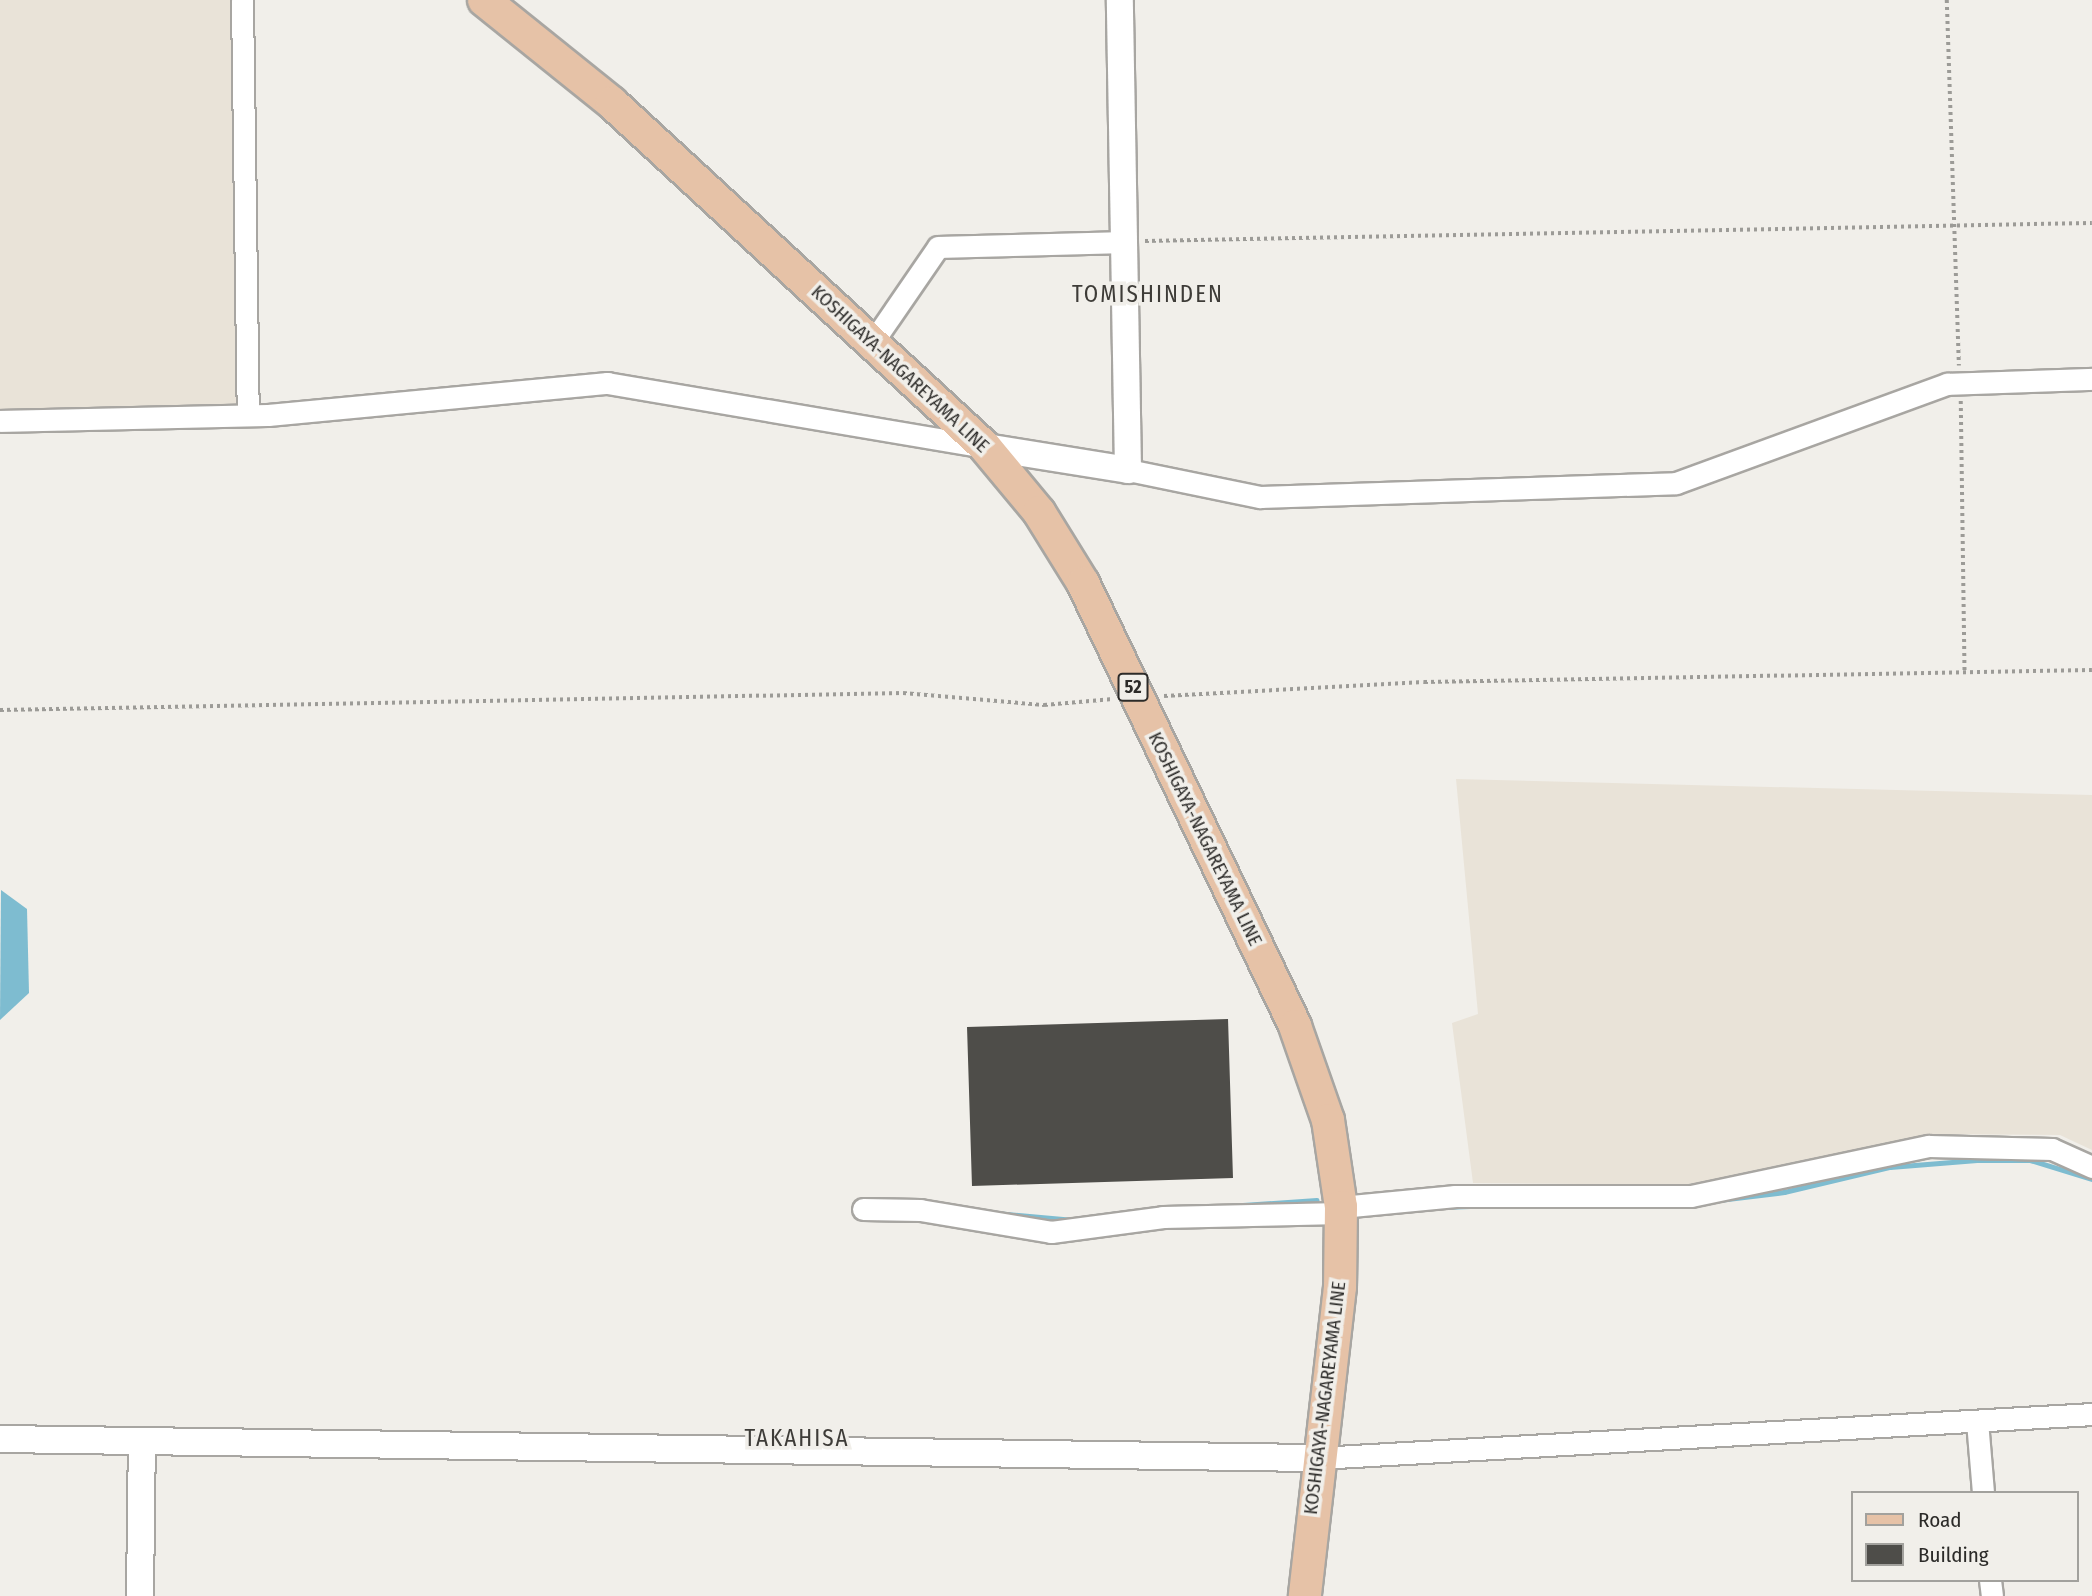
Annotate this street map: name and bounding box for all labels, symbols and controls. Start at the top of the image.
district label: TOMISHINDEN [1073,280,1223,308]
street label: KOSHIGAYA-NAGAREYAMA LINE [806,281,994,457]
road number: 52 [1117,672,1149,702]
street label: KOSHIGAYA-NAGAREYAMA LINE [1143,729,1267,949]
street label: KOSHIGAYA-NAGAREYAMA LINE [1299,1280,1351,1516]
district label: TAKAHISA [745,1424,849,1452]
legend [1850,1491,2078,1582]
text: Road [1918,1507,1962,1533]
text: Building [1918,1542,1989,1568]

